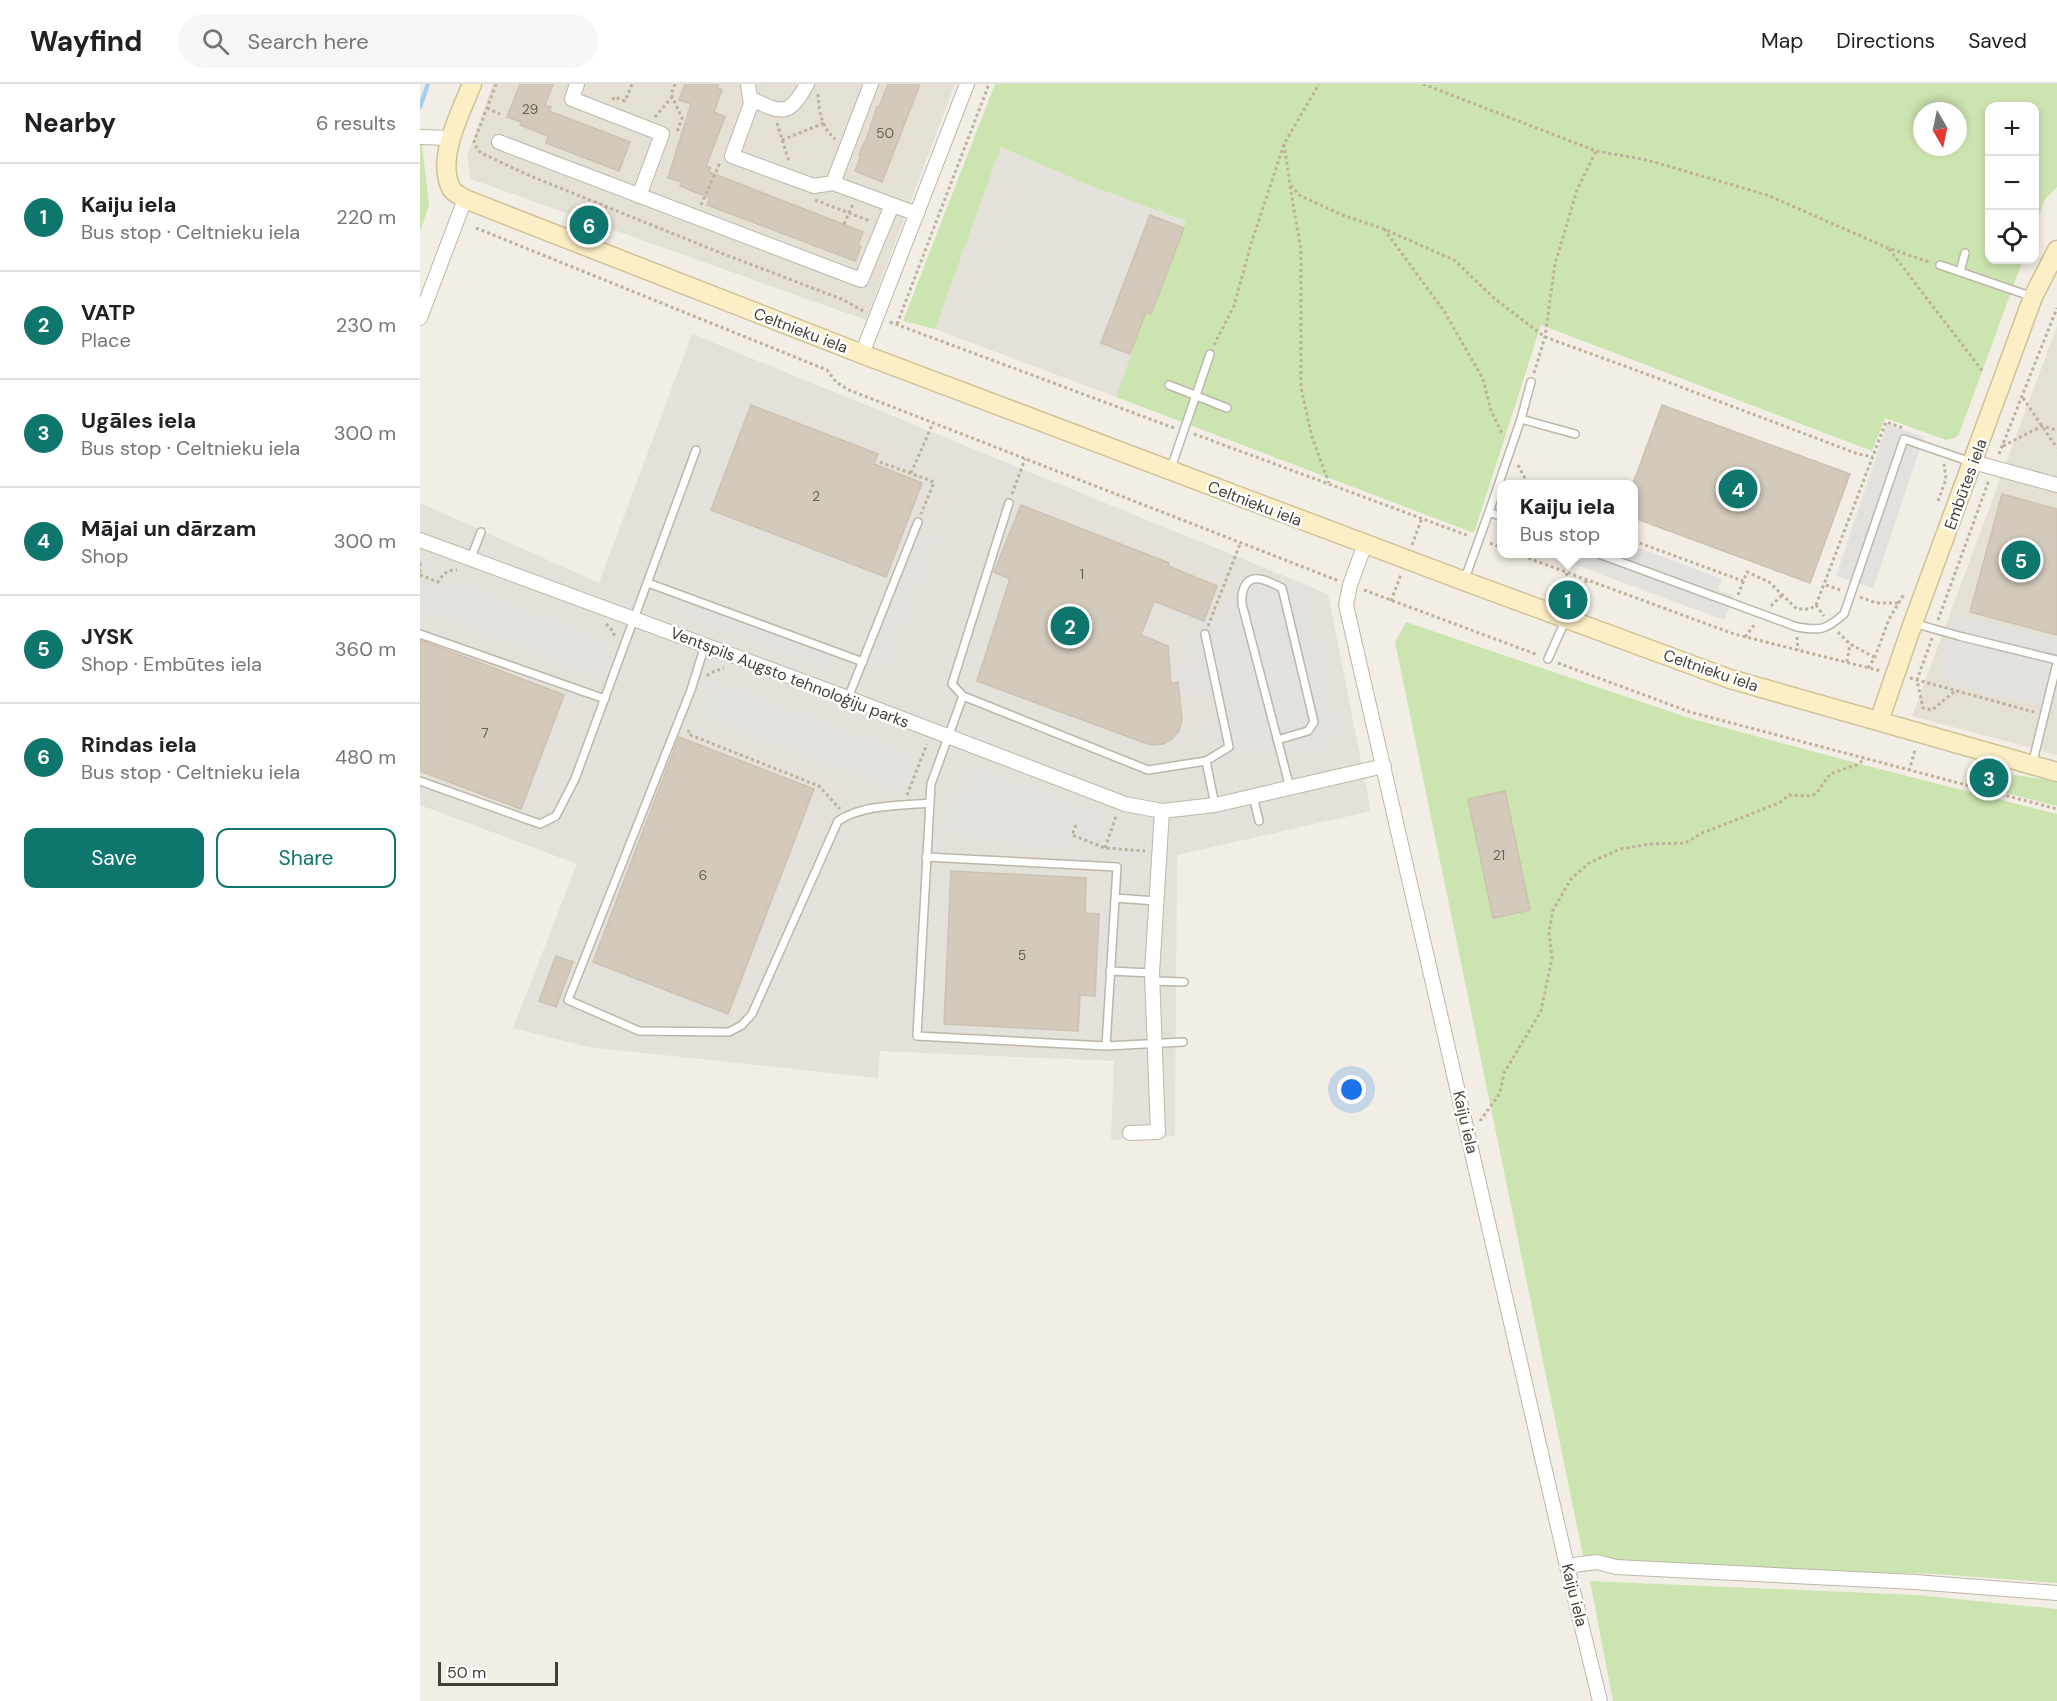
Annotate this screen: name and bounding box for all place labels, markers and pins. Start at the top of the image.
pin: 6 [570,202,608,248]
pin: 4 [1718,466,1758,512]
pin: 5 [2002,538,2040,582]
pin: 1 [1548,578,1588,622]
pin: 2 [1050,604,1090,648]
pin: 3 [1970,756,2008,800]

